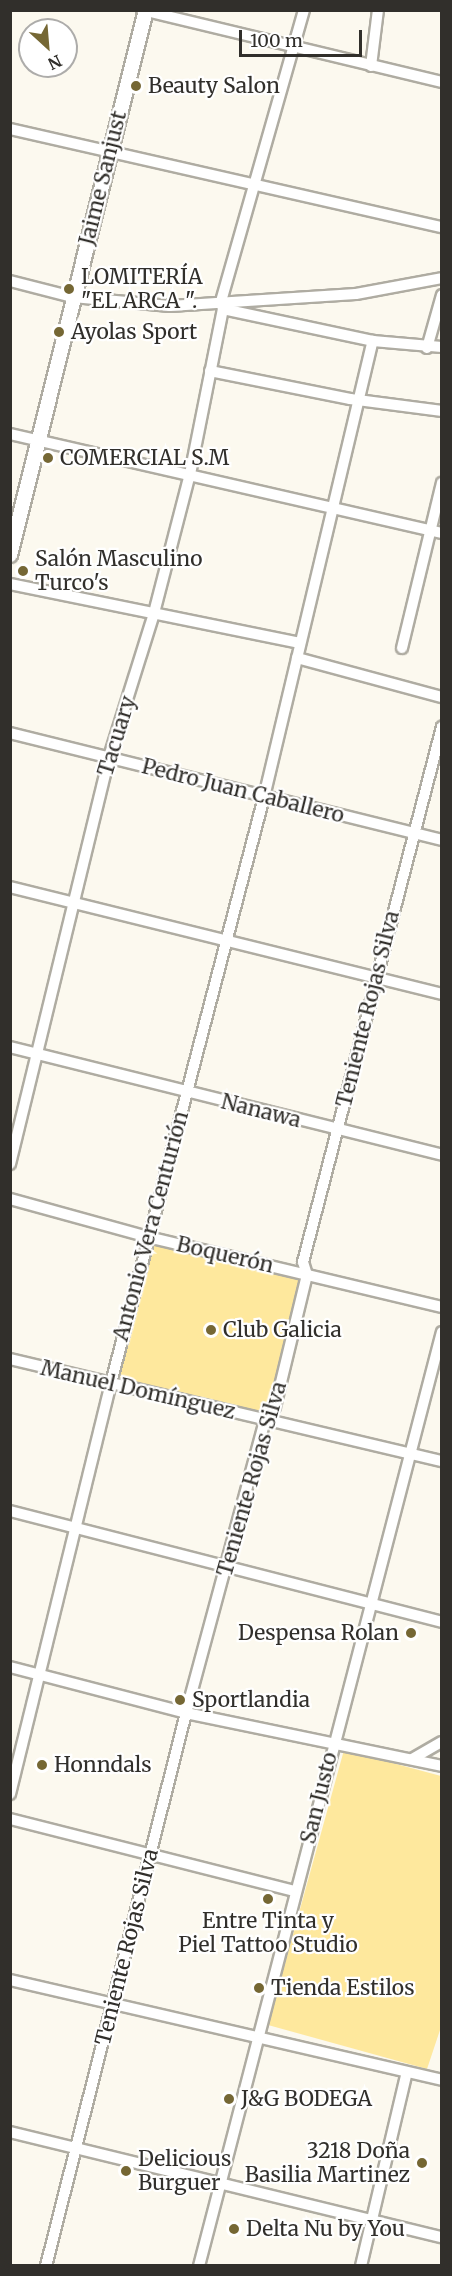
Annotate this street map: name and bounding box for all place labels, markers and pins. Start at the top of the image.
place label: Beauty Salon [148,73,280,99]
marker: Beauty Salon [129,79,143,93]
place label: LOMITERÍA "EL ARCA ". [81,264,203,314]
marker: LOMITERÍA "EL ARCA ". [62,282,76,296]
place label: Ayolas Sport [71,319,197,345]
marker: Ayolas Sport [52,325,66,339]
place label: COMERCIAL S.M [60,445,229,471]
marker: COMERCIAL S.M [41,451,55,465]
place label: Salón Masculino Turco's [35,546,202,596]
marker: Salón Masculino Turco's [16,564,30,578]
place label: Club Galicia [223,1317,342,1343]
marker: Club Galicia [204,1323,218,1337]
place label: Despensa Rolan [238,1620,399,1646]
marker: Despensa Rolan [404,1626,418,1640]
place label: Sportlandia [192,1687,310,1713]
marker: Sportlandia [173,1693,187,1707]
place label: Honndals [54,1752,152,1778]
marker: Honndals [35,1758,49,1772]
marker: Entre Tinta y Piel Tattoo Studio [261,1892,275,1906]
place label: Entre Tinta y Piel Tattoo Studio [178,1908,358,1958]
place label: Tienda Estilos [271,1975,414,2001]
marker: Tienda Estilos [252,1981,266,1995]
place label: J&G BODEGA [241,2086,372,2112]
marker: J&G BODEGA [222,2092,236,2106]
place label: 3218 Doña Basilia Martinez [245,2138,410,2188]
place label: Delicious Burguer [138,2146,231,2196]
marker: 3218 Doña Basilia Martinez [415,2156,429,2170]
marker: Delicious Burguer [119,2164,133,2178]
place label: Delta Nu by You [246,2216,405,2242]
marker: Delta Nu by You [227,2222,241,2236]

